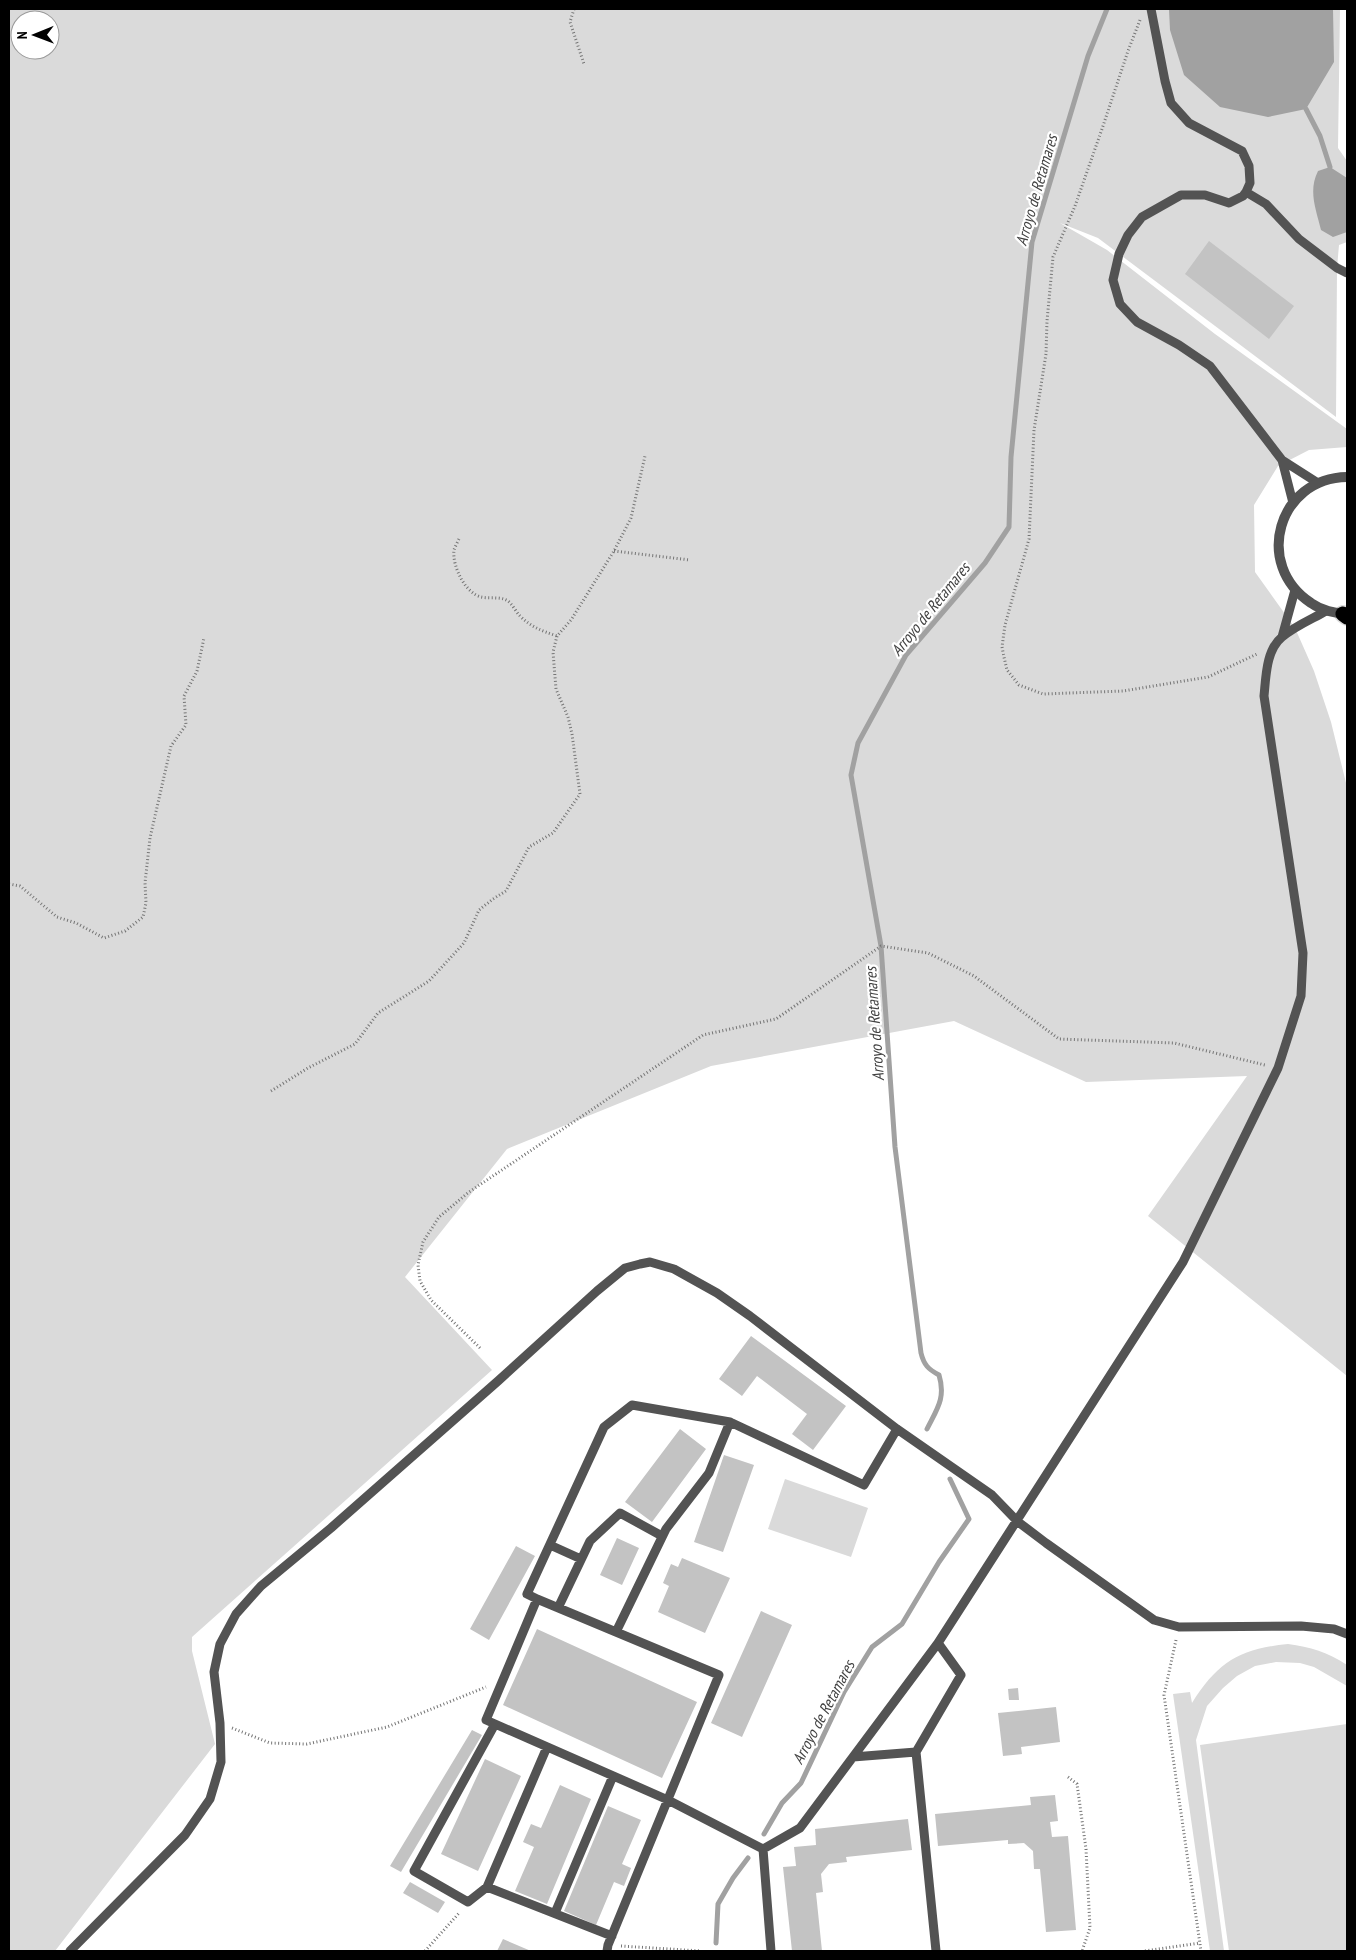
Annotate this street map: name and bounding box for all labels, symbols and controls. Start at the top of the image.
north arrow [10,10,60,60]
text: N [13,31,31,39]
water label: Arroyo de Retamares [1011,131,1062,248]
water label: Arroyo de Retamares [886,557,975,660]
water label: Arroyo de Retamares [860,965,888,1082]
water label: Arroyo de Retamares [787,1656,859,1767]

